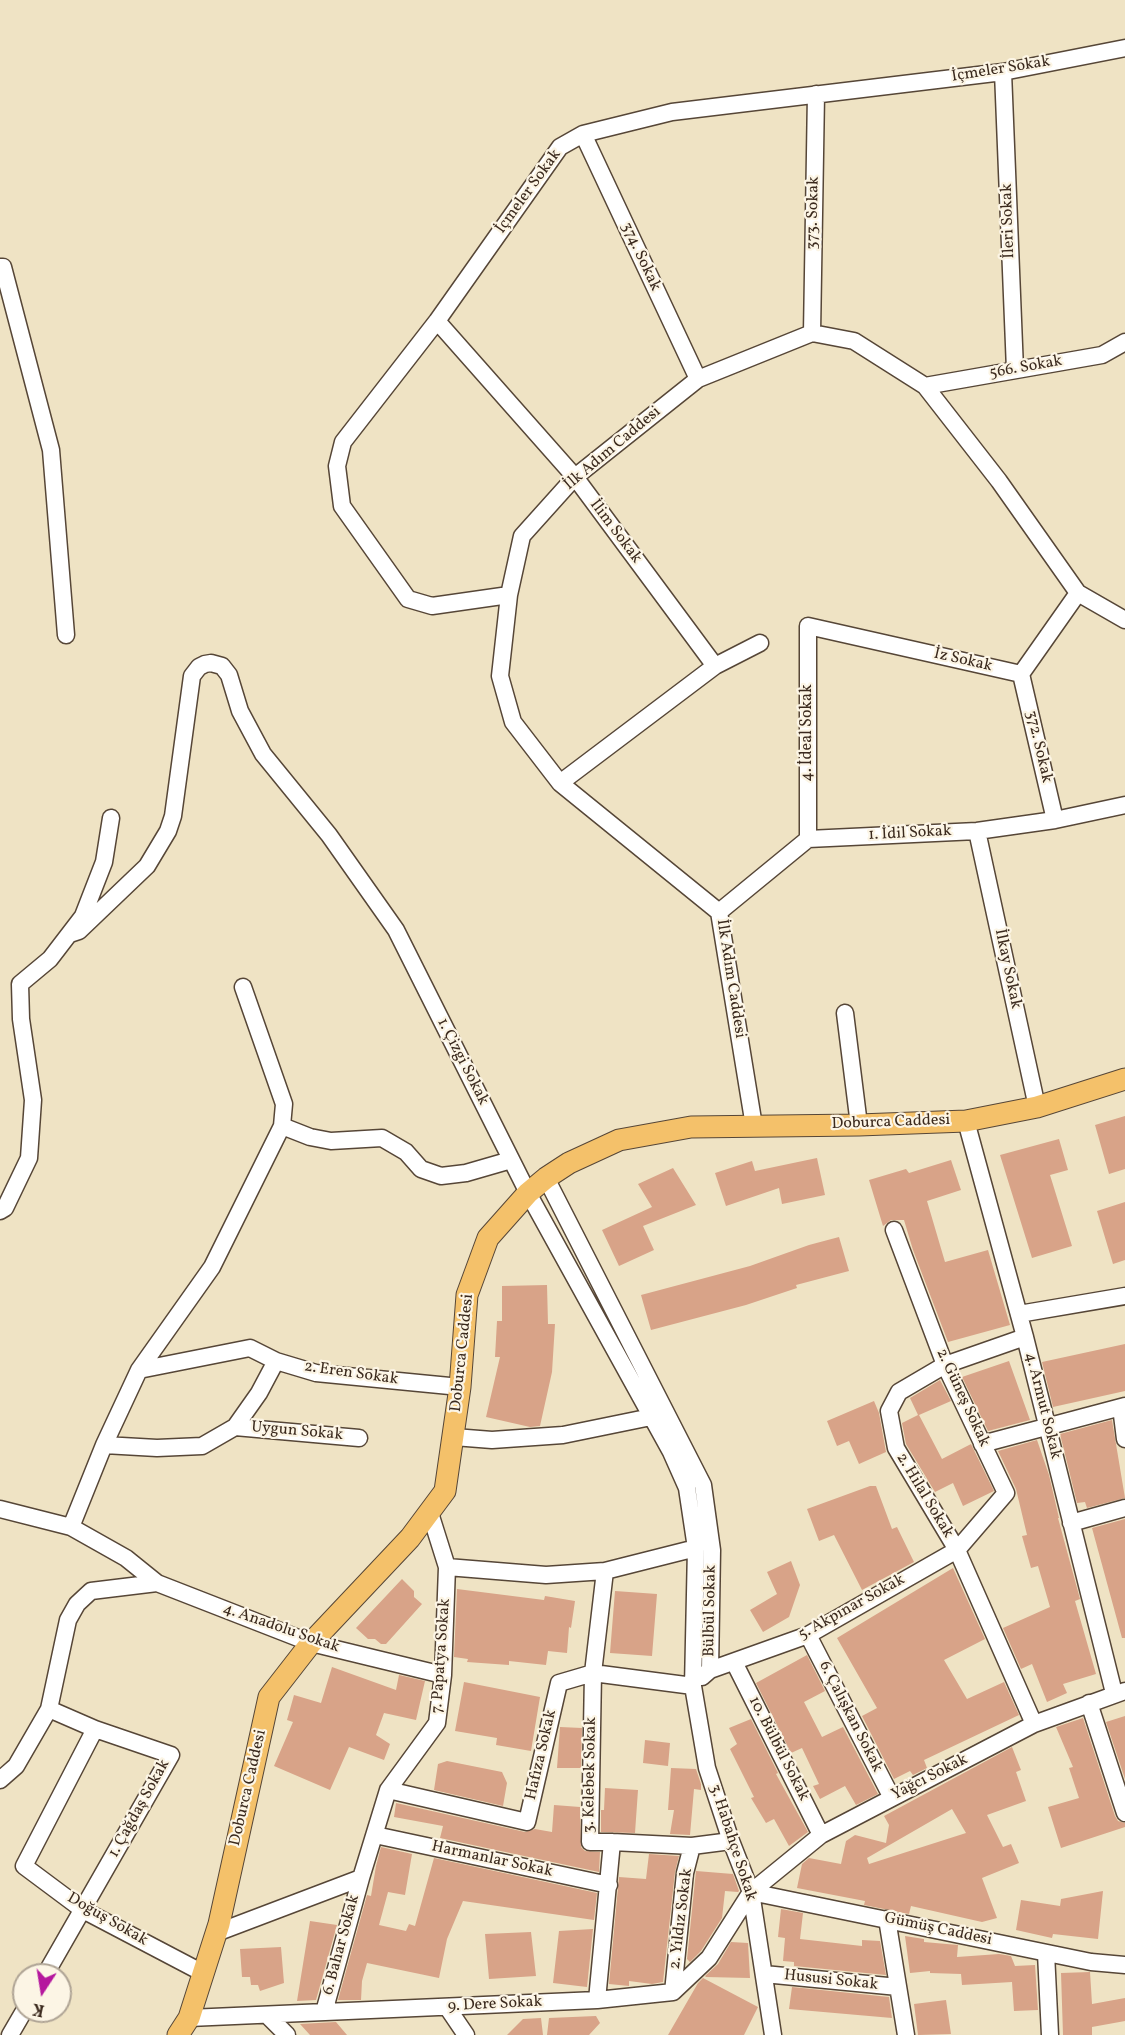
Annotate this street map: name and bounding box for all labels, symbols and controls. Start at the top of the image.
street label: İçmeler Sokak [950,53,1052,87]
street label: İçmeler Sokak [492,146,566,238]
street label: 373. Sokak [804,176,824,250]
street label: İleri Sokak [998,183,1020,259]
street label: 374. Sokak [616,220,664,294]
street label: 566. Sokak [988,352,1064,384]
street label: İlk Adım Caddesi [561,403,665,495]
street label: İlim Sokak [585,496,645,568]
street label: İz Sokak [932,645,994,677]
street label: 4. İdeal Sokak [798,684,818,782]
street label: 372. Sokak [1020,709,1056,785]
street label: 1. İdil Sokak [868,822,952,846]
street label: İlk Adım Caddesi [711,918,749,1040]
street label: İlkay Sokak [989,927,1025,1011]
street label: 1. Çizgi Sokak [432,1015,492,1109]
street label: Doburca Caddesi [831,1111,951,1135]
street label: Doburca Caddesi [447,1293,479,1413]
street label: 2. Güneş Sokak [931,1346,993,1450]
street label: 4. Armut Sokak [1019,1351,1065,1461]
street label: 2. Eren Sokak [303,1358,399,1390]
street label: Uygun Sokak [250,1418,344,1446]
street label: 2. Hilal Sokak [891,1450,957,1542]
street label: Bülbül Sokak [701,1565,721,1657]
street label: 5. Akpınar Sokak [795,1571,909,1645]
street label: 7. Papatya Sokak [428,1598,456,1714]
street label: 4. Anadolu Sokak [220,1600,342,1658]
street label: 6. Çalışkan Sokak [814,1658,886,1776]
street label: 10. Bülbül Sokak [743,1693,813,1805]
street label: Hafıza Sokak [522,1708,562,1802]
street label: 3. Kelebek Sokak [580,1717,602,1833]
street label: Doburca Caddesi [226,1728,272,1848]
street label: Yağcı Sokak [889,1751,971,1805]
street label: 1. Çağdaş Sokak [105,1757,175,1861]
street label: 3. Habahçe Sokak [704,1782,760,1904]
street label: Harmanlar Sokak [430,1838,554,1882]
street label: 2. Yıldız Sokak [666,1867,698,1971]
street label: Doğuş Sokak [63,1889,151,1951]
street label: 6. Bahar Sokak [319,1893,365,1997]
street label: Gümüş Caddesi [882,1909,994,1951]
north arrow [12,1963,72,2023]
street label: Hususi Sokak [783,1967,879,1995]
street label: 9. Dere Sokak [447,1993,543,2017]
text: K [31,1997,47,2021]

